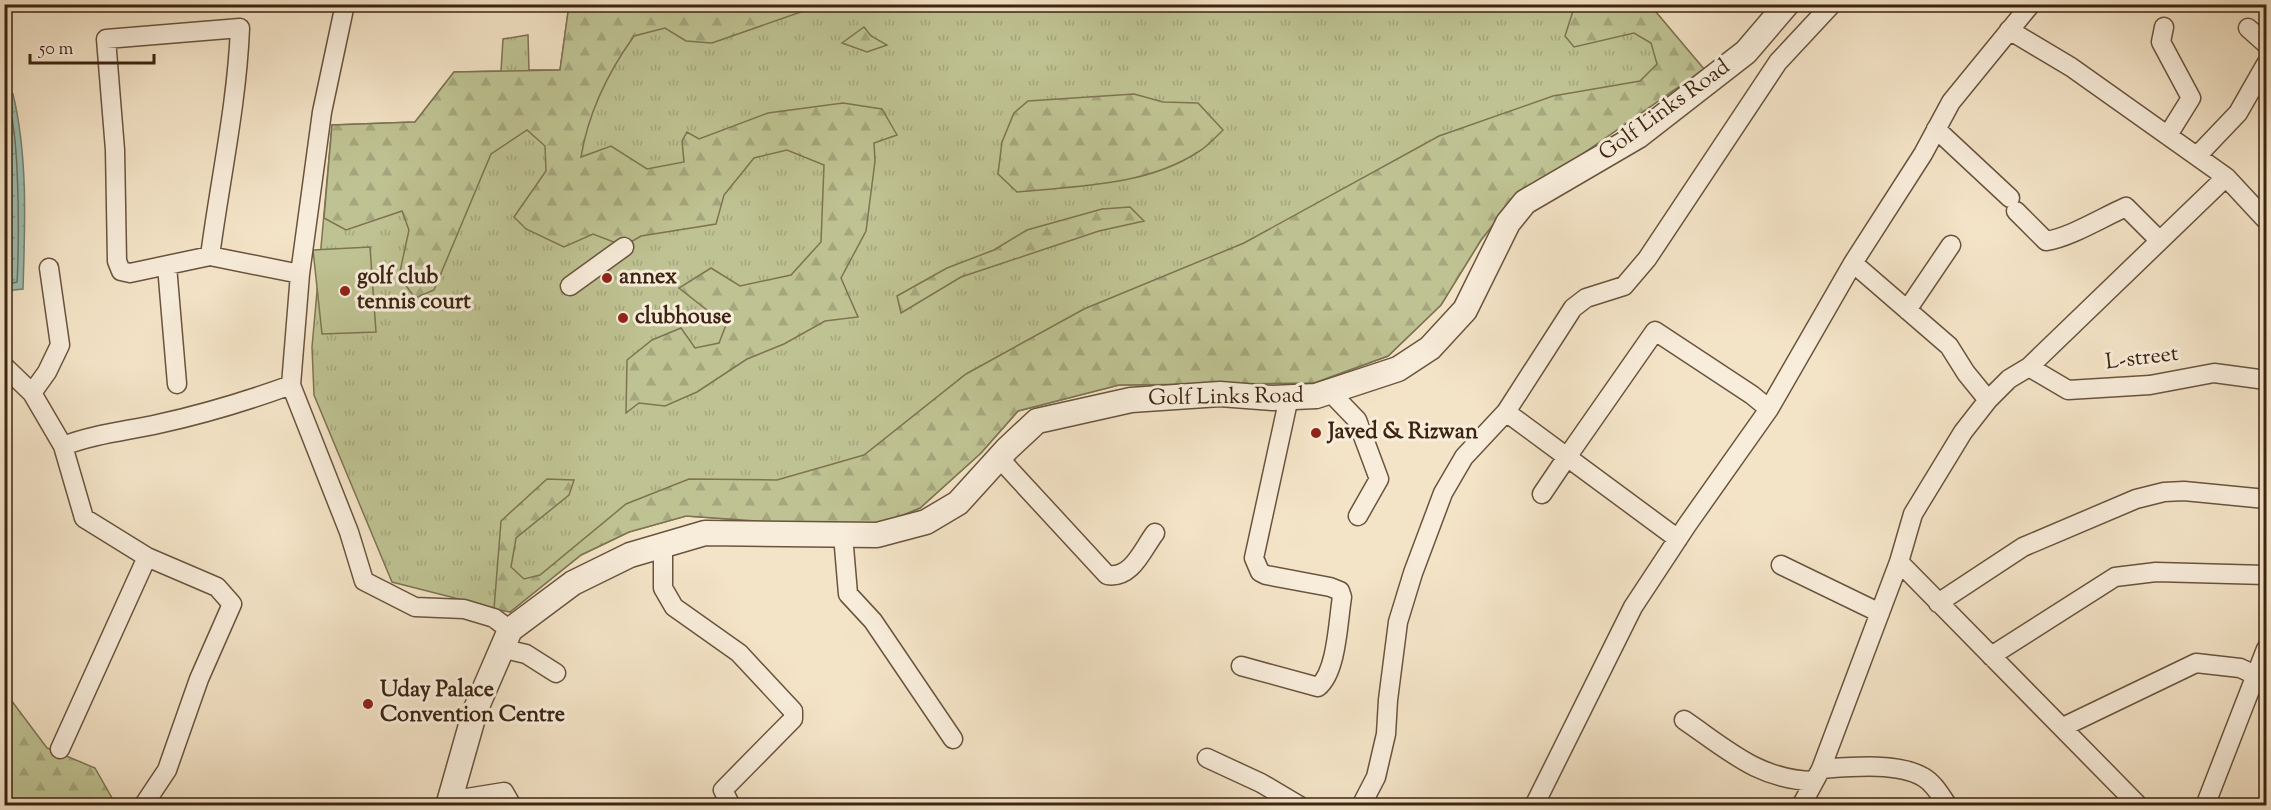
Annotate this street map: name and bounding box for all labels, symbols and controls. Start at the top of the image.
scale bar [30,27,154,65]
text: 50 m [38,37,74,63]
street label: Golf Links Road [1593,52,1737,170]
place label: golf club tennis court [357,262,471,319]
place label: annex [619,262,677,294]
marker: annex [600,271,614,285]
marker: golf club tennis court [338,284,352,298]
place label: clubhouse [635,302,731,334]
marker: clubhouse [616,311,630,325]
street label: L-street [2104,339,2181,379]
street label: Golf Links Road [1148,381,1304,415]
place label: Javed & Rizwan [1326,417,1478,449]
marker: Javed & Rizwan [1309,426,1323,440]
place label: Uday Palace Convention Centre [380,675,565,732]
marker: Uday Palace Convention Centre [361,697,375,711]

